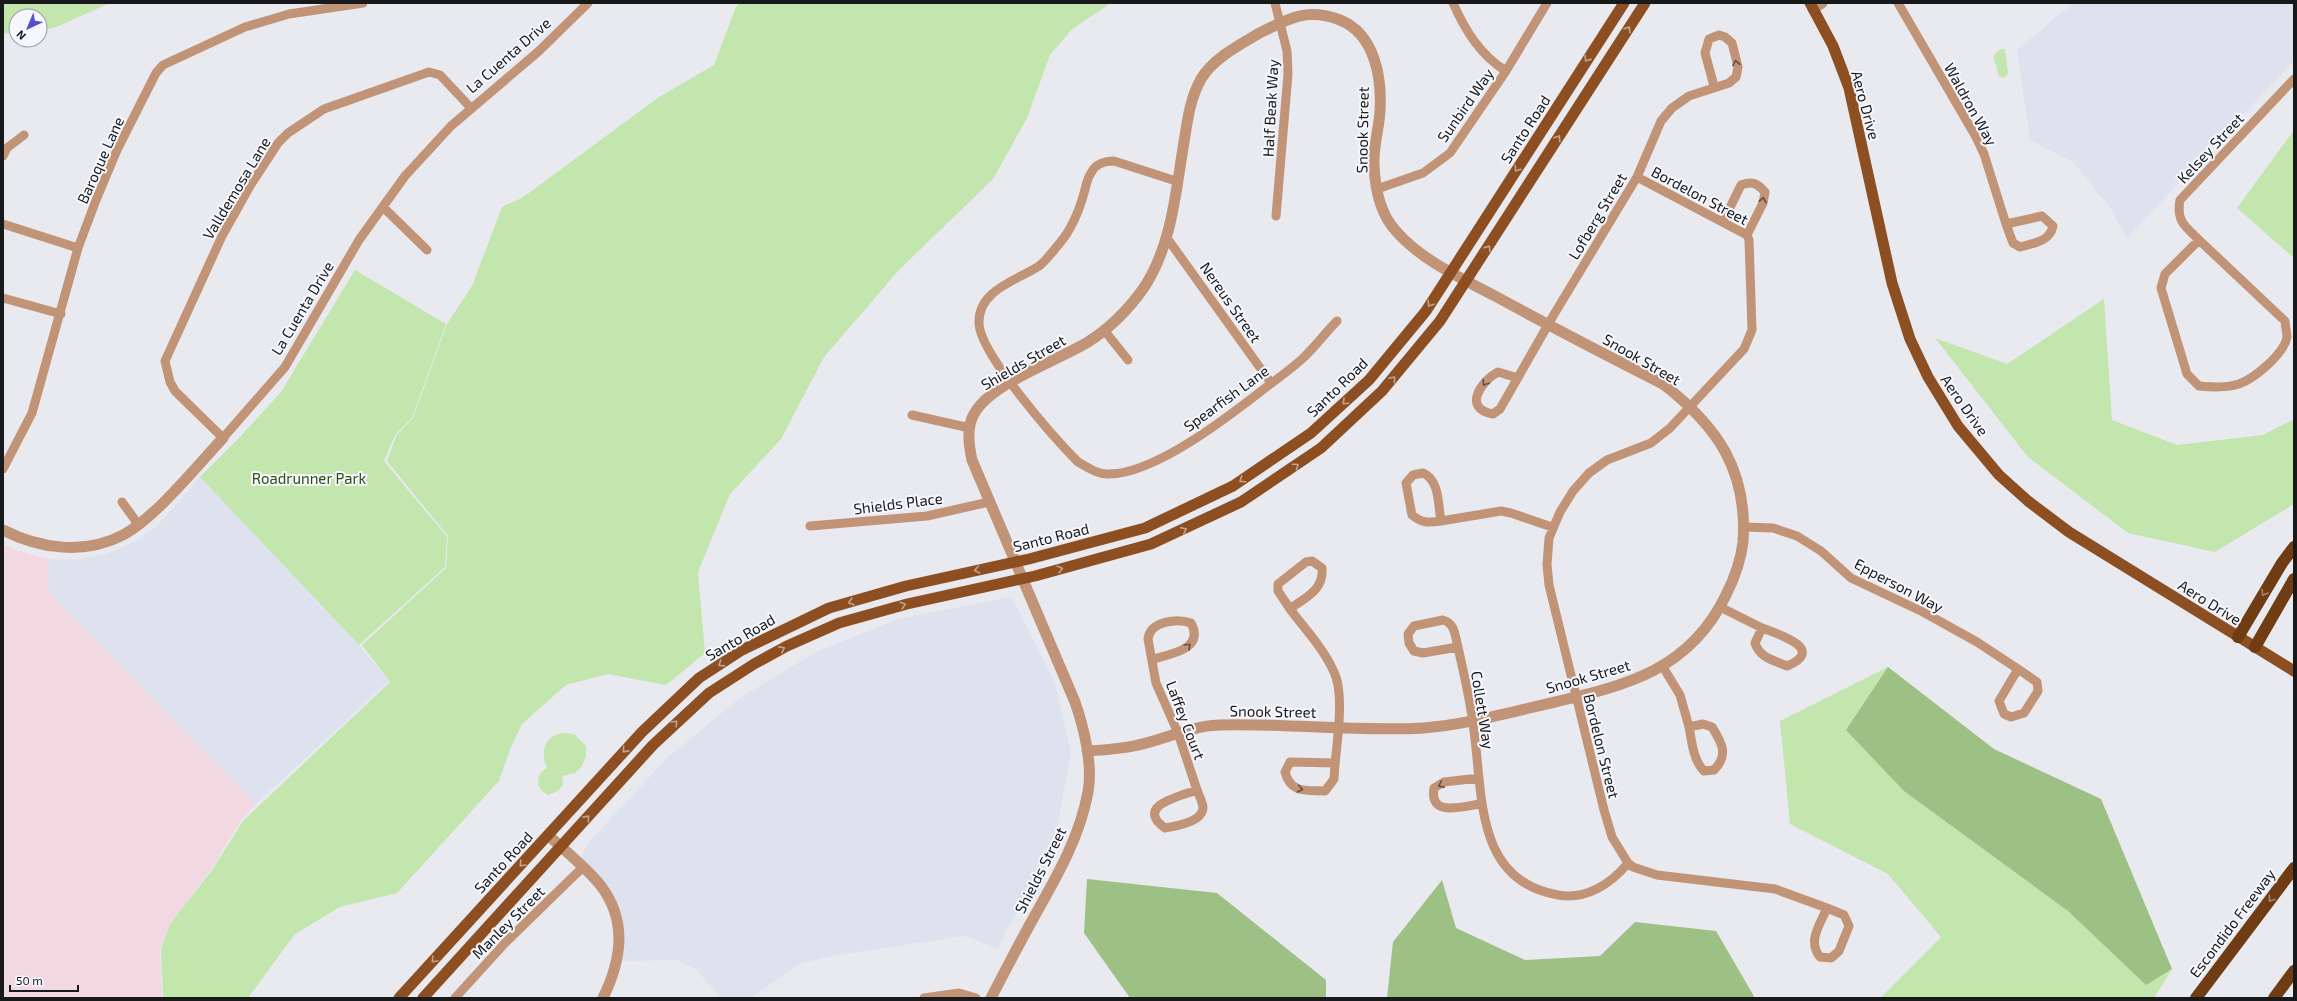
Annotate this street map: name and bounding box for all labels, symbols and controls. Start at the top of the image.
north arrow [8,8,48,48]
street label: La Cuenta Drive [462,13,554,97]
one-way arrow [1624,26,1631,33]
text: N [13,28,28,43]
one-way arrow [1585,55,1592,62]
street label: Half Beak Way [1258,59,1282,157]
one-way arrow [1733,60,1741,66]
street label: Waldron Way [1941,60,2001,149]
street label: Sunbird Way [1433,65,1497,145]
street label: Aero Drive [1848,69,1884,141]
street label: Snook Street [1352,86,1372,173]
street label: Santo Road [1496,92,1554,166]
street label: Kelsey Street [2173,109,2247,187]
street label: Baroque Lane [73,114,127,206]
street label: Valldemosa Lane [198,134,274,242]
one-way arrow [1553,135,1561,142]
street label: Bordelon Street [1649,162,1752,228]
one-way arrow [1515,165,1522,172]
street label: Lofberg Street [1564,169,1630,263]
one-way arrow [1759,196,1767,203]
one-way arrow [1483,245,1491,252]
street label: La Cuenta Drive [267,258,337,358]
street label: Nereus Street [1197,258,1265,346]
one-way arrow [1427,300,1435,307]
street label: Shields Street [978,330,1069,393]
street label: Snook Street [1600,330,1684,389]
street label: Santo Road [1303,354,1371,420]
street label: Spearfish Lane [1180,361,1272,435]
street label: Aero Drive [1937,371,1993,439]
one-way arrow [1388,376,1395,384]
one-way arrow [1483,379,1490,386]
one-way arrow [1342,397,1350,405]
one-way arrow [1292,464,1299,471]
park label: Roadrunner Park [252,469,367,487]
one-way arrow [1239,475,1246,483]
street label: Shields Place [852,489,944,517]
street label: Santo Road [1011,519,1091,555]
one-way arrow [1180,526,1187,534]
street label: Epperson Way [1851,554,1947,616]
one-way arrow [1056,565,1063,574]
one-way arrow [973,566,980,574]
street label: Aero Drive [2175,576,2245,628]
one-way arrow [2261,589,2269,596]
one-way arrow [847,597,854,606]
one-way arrow [900,601,907,609]
street label: Santo Road [702,610,778,664]
one-way arrow [1184,643,1191,650]
one-way arrow [777,647,785,654]
street label: Snook Street [1544,655,1632,697]
one-way arrow [718,659,725,667]
street label: Collett Way [1468,670,1498,750]
street label: Laffey Court [1163,678,1209,762]
street label: Bordelon Street [1580,692,1624,800]
street label: Snook Street [1230,701,1317,721]
one-way arrow [670,720,678,728]
one-way arrow [622,745,629,753]
one-way arrow [1438,780,1445,787]
one-way arrow [1297,784,1304,792]
one-way arrow [582,816,589,823]
street label: Shields Street [1011,824,1070,916]
street label: Santo Road [470,828,536,896]
one-way arrow [519,859,526,867]
street label: Escondido Freeway [2185,865,2279,981]
street label: Manley Street [468,882,548,962]
one-way arrow [2268,894,2275,901]
one-way arrow [431,955,438,963]
scale bar [10,967,78,993]
text: 50 m [16,973,43,987]

